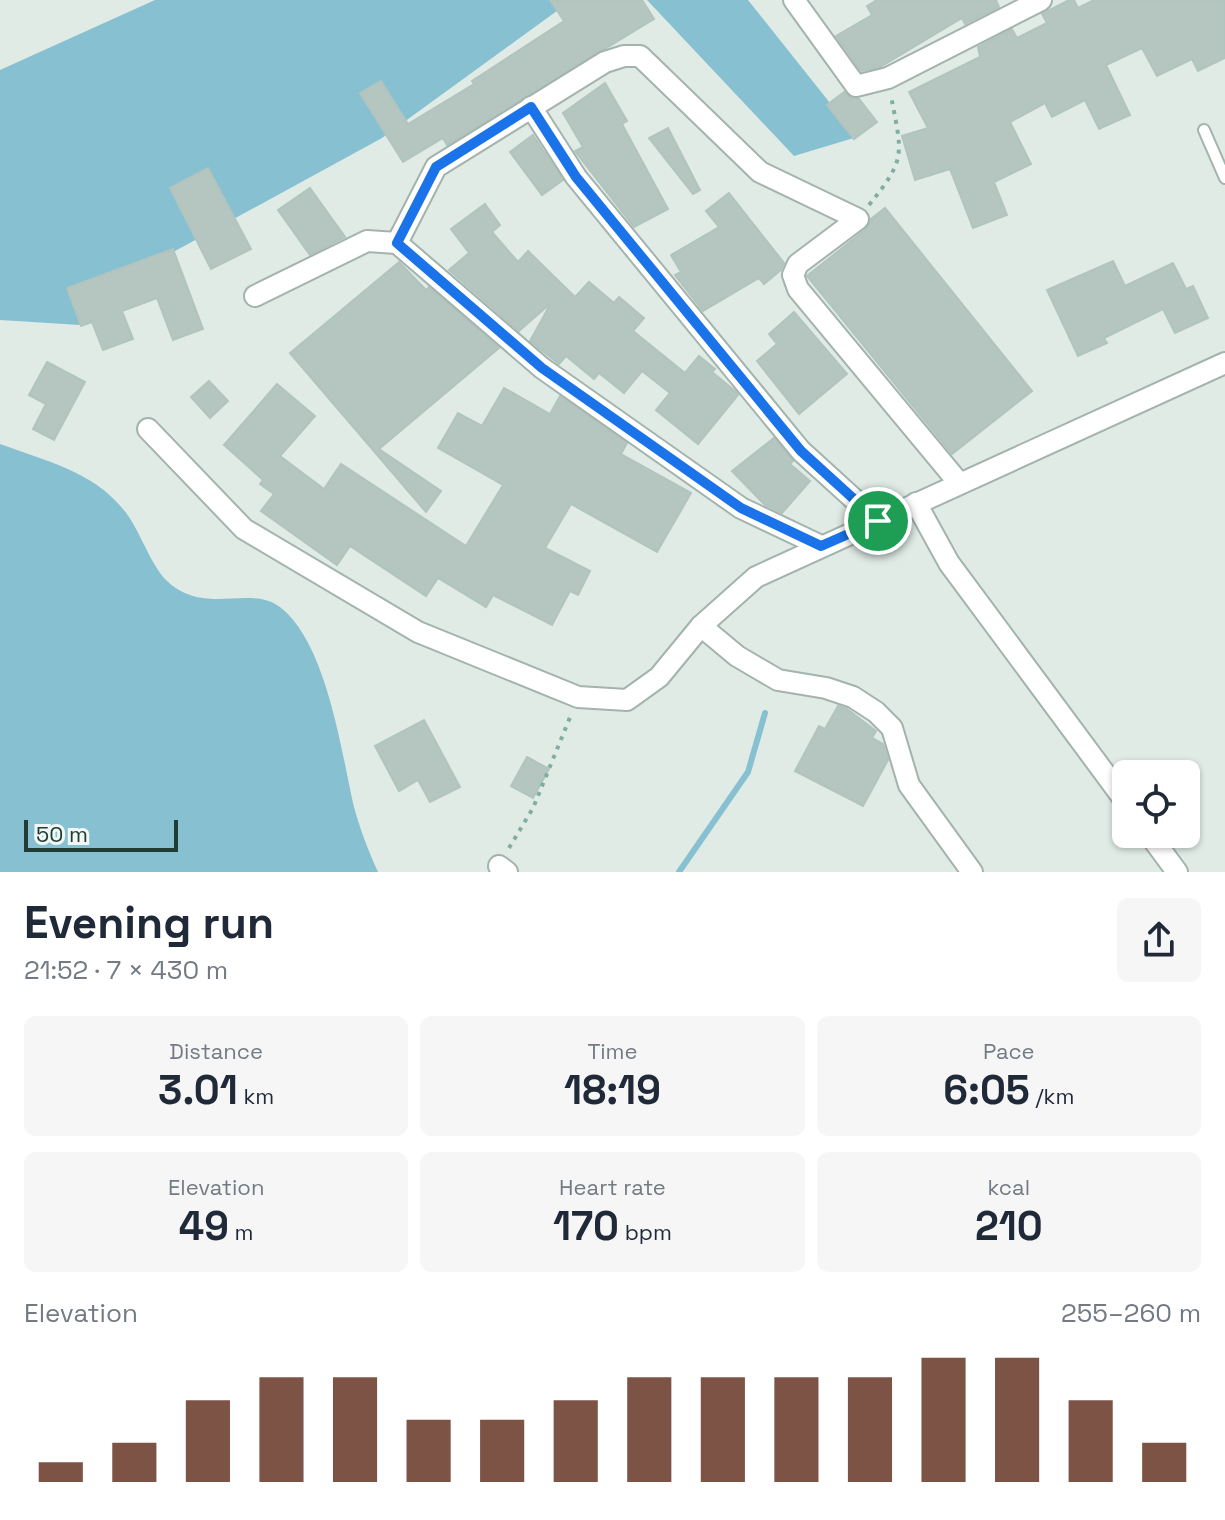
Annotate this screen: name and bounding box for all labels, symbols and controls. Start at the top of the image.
pin [844,487,912,555]
icon: arrive [856,499,900,543]
map controls [1112,760,1200,848]
button: locate [1112,760,1200,848]
scale bar [24,816,178,852]
text: 50 m [36,820,88,848]
text: Evening run [24,895,274,951]
button: share [1117,898,1201,982]
text: 21:52 · 7 × 430 m [24,953,228,987]
text: Distance [169,1037,263,1065]
text: Time [587,1037,638,1065]
text: Pace [983,1037,1035,1065]
text: 3.01 [158,1065,238,1116]
text: 18:19 [564,1065,661,1116]
text: 6:05 [943,1065,1030,1116]
text: km [238,1082,274,1110]
text: /km [1030,1082,1074,1110]
text: Elevation [168,1173,264,1201]
text: Heart rate [559,1173,666,1201]
text: kcal [988,1173,1030,1201]
text: 49 [179,1201,229,1252]
text: 170 [553,1201,619,1252]
text: 210 [975,1201,1043,1252]
text: m [229,1218,254,1246]
text: bpm [619,1218,672,1246]
text: Elevation [24,1296,138,1330]
text: 255–260 m [1061,1296,1201,1330]

